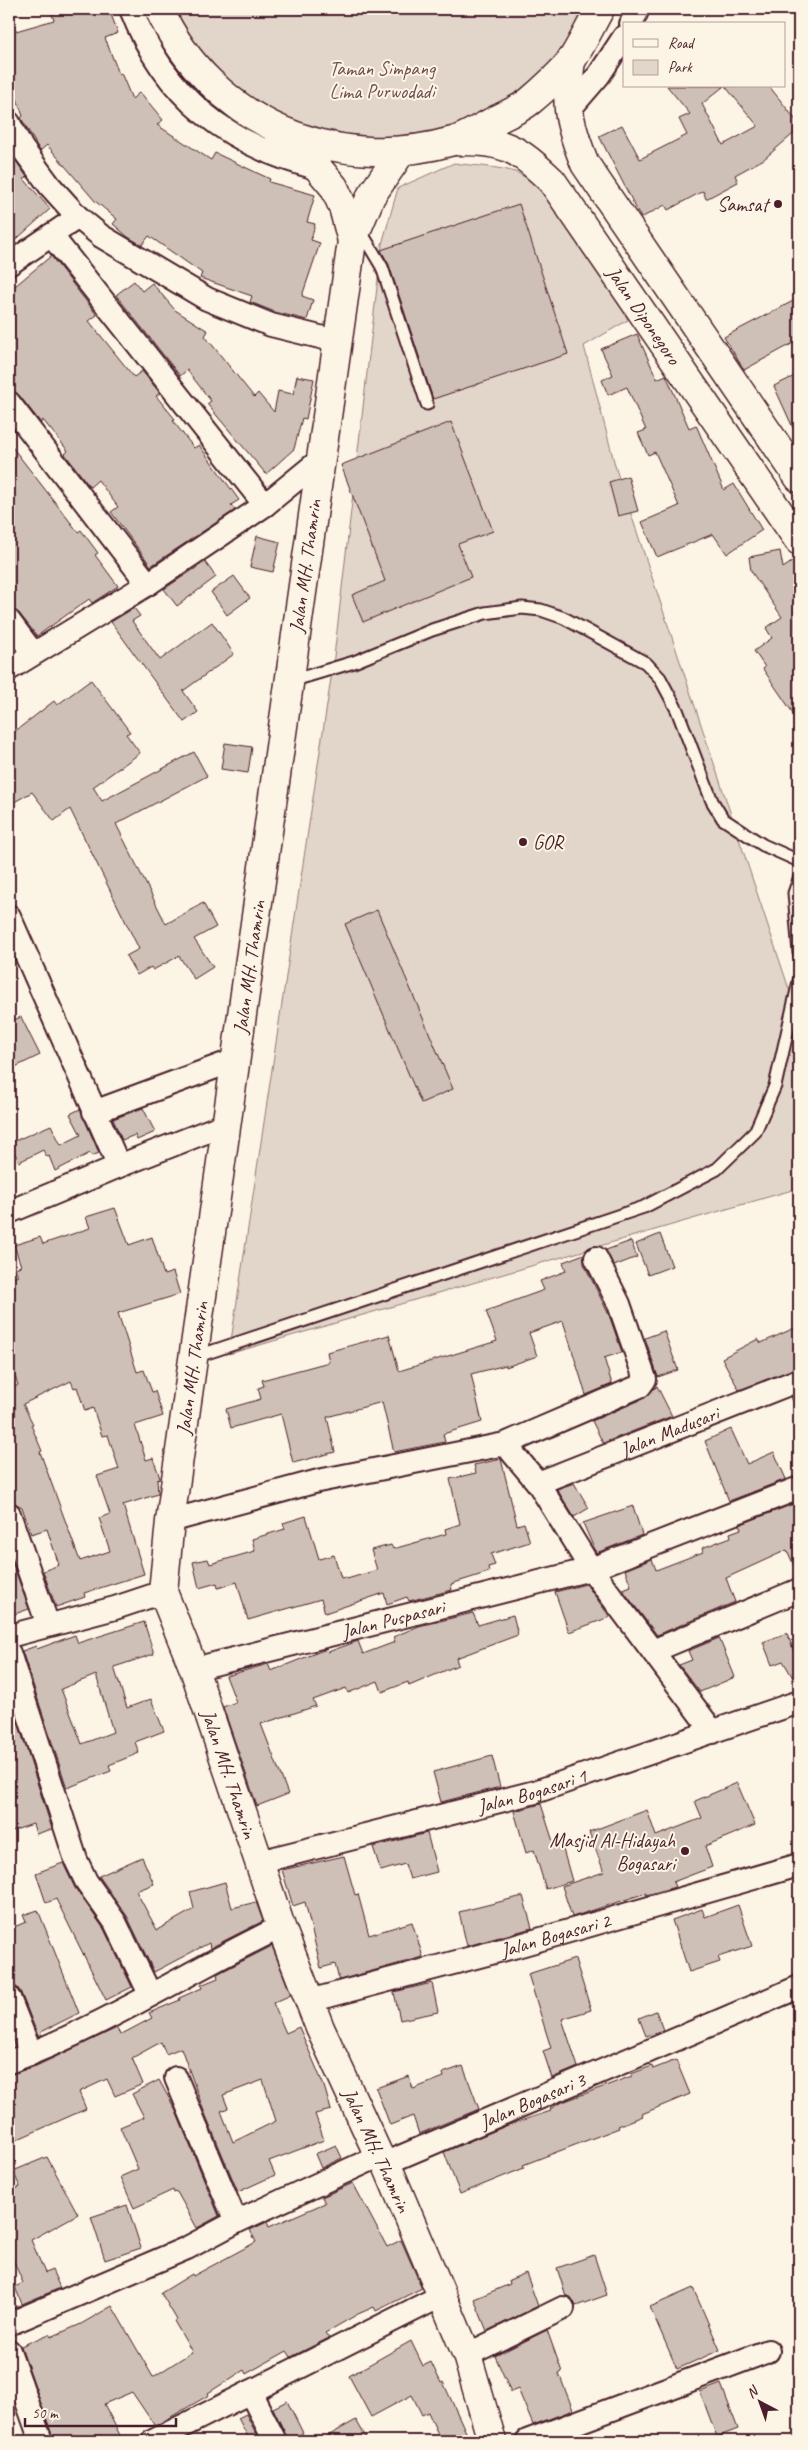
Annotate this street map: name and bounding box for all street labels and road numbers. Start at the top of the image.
street label: Jalan Diponegoro [601,261,687,370]
street label: Jalan MH. Thamrin [284,497,327,635]
street label: Jalan MH. Thamrin [228,898,271,1036]
street label: Jalan MH. Thamrin [171,1299,214,1437]
street label: Jalan Madusari [616,1400,724,1463]
street label: Jalan Puspasari [338,1594,449,1645]
street label: Jalan MH. Thamrin [195,1705,263,1843]
street label: Jalan Bogasari 1 [474,1763,591,1819]
street label: Jalan Bogasari 2 [497,1907,615,1963]
street label: Jalan Bogasari 3 [475,2067,591,2135]
street label: Jalan MH. Thamrin [336,2083,417,2217]

